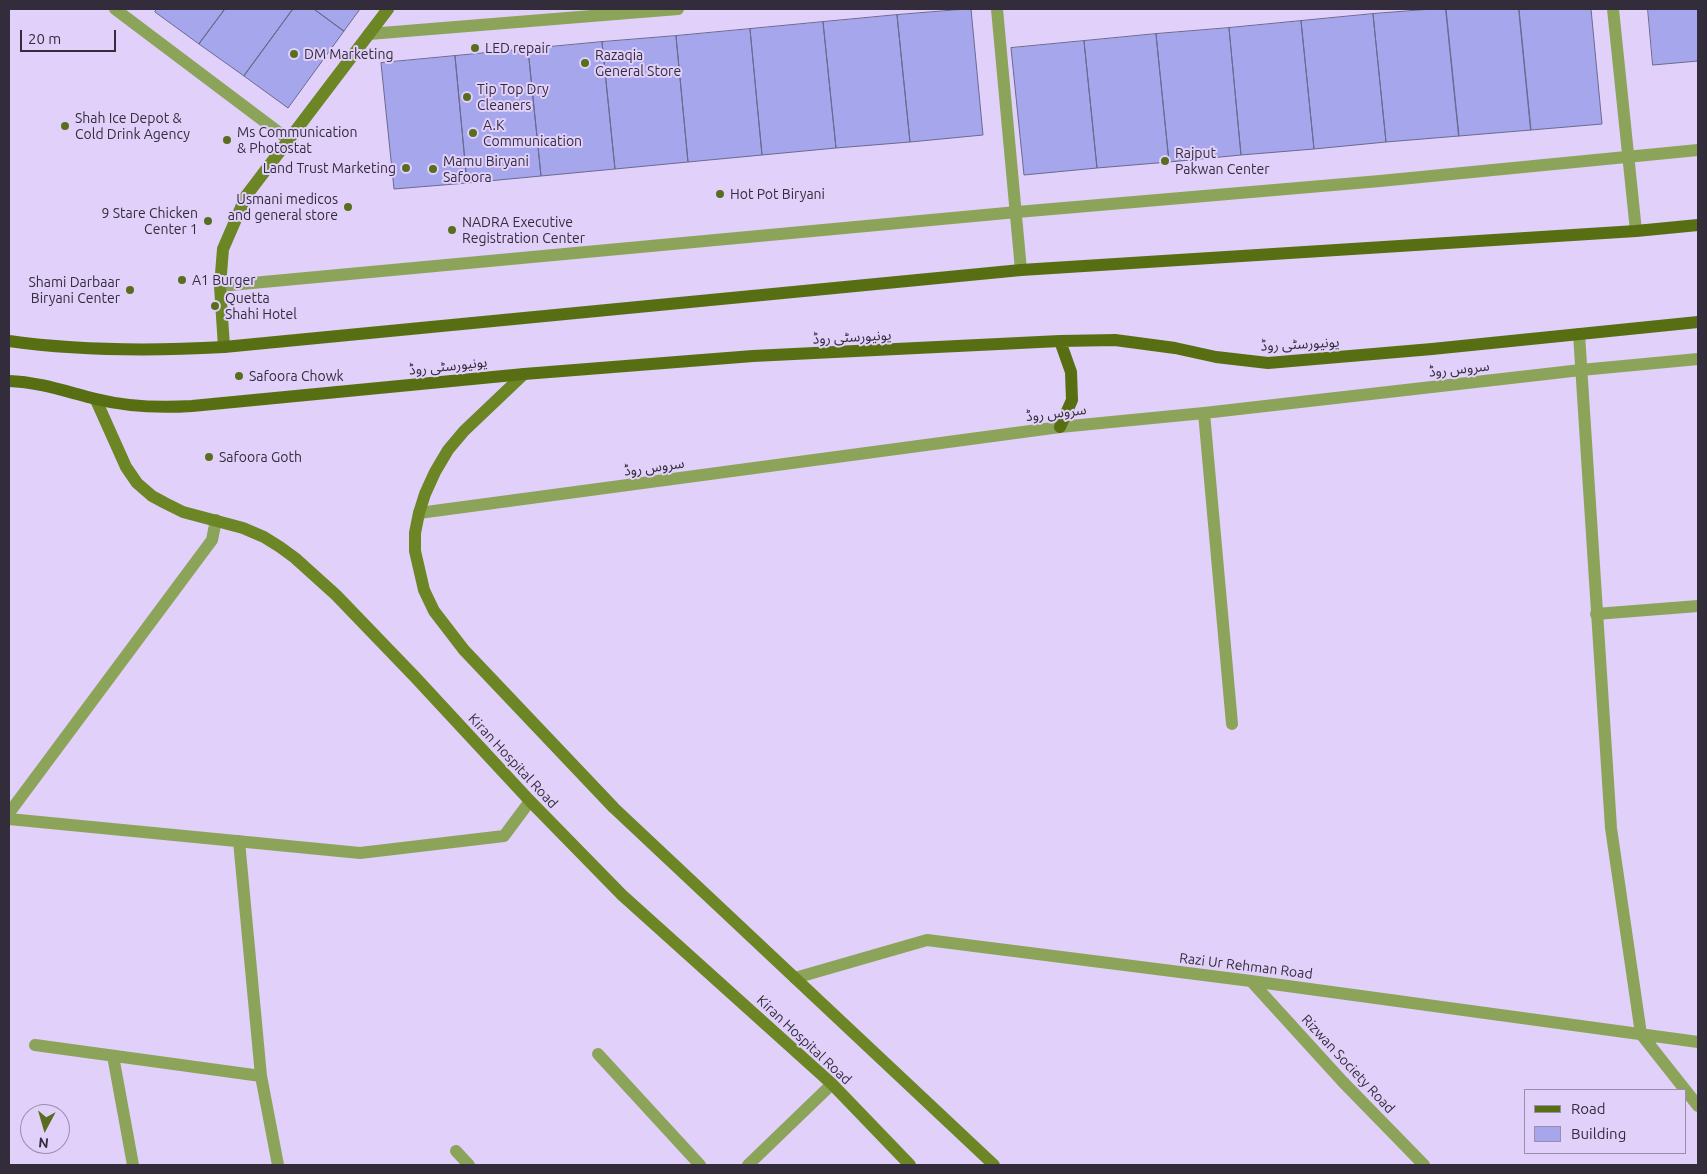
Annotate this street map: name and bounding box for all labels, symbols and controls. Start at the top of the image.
scale bar [22,20,119,52]
text: 20 m [28,30,61,47]
place label: LED repair [485,40,550,56]
marker: LED repair [469,42,481,54]
place label: DM Marketing [304,46,393,62]
place label: Razaqia General Store [595,47,681,80]
marker: DM Marketing [288,48,300,60]
marker: Razaqia General Store [579,57,591,69]
place label: Tip Top Dry Cleaners [477,81,549,114]
marker: Tip Top Dry Cleaners [461,91,473,103]
place label: Shah Ice Depot & Cold Drink Agency [75,110,190,142]
place label: A.K Communication [483,117,582,150]
marker: Shah Ice Depot & Cold Drink Agency [59,120,71,132]
place label: Ms Communication & Photostat [237,124,358,156]
marker: A.K Communication [467,127,479,139]
marker: Ms Communication & Photostat [221,134,233,146]
place label: Rajput Pakwan Center [1175,145,1270,178]
place label: Mamu Biryani Safoora [443,153,529,186]
marker: Rajput Pakwan Center [1159,155,1171,167]
place label: Land Trust Marketing [263,160,396,176]
marker: Land Trust Marketing [400,162,412,174]
marker: Mamu Biryani Safoora [427,163,439,175]
place label: Hot Pot Biryani [730,186,825,202]
marker: Hot Pot Biryani [714,188,726,200]
place label: Usmani medicos and general store [228,191,338,223]
marker: Usmani medicos and general store [342,201,354,213]
place label: 9 Stare Chicken Center 1 [102,205,198,238]
place label: NADRA Executive Registration Center [462,214,585,246]
marker: 9 Stare Chicken Center 1 [202,215,214,227]
marker: NADRA Executive Registration Center [446,224,458,236]
place label: A1 Burger [192,272,255,288]
place label: Shami Darbaar Biryani Center [29,274,120,306]
marker: A1 Burger [176,274,188,286]
marker: Shami Darbaar Biryani Center [124,284,136,296]
place label: Quetta Shahi Hotel [225,290,297,322]
marker: Quetta Shahi Hotel [209,300,221,312]
street label: یونیورسٹی روڈ [812,327,892,347]
street label: یونیورسٹی روڈ [1260,334,1340,354]
street label: یونیورسٹی روڈ [408,354,488,378]
street label: سروس روڈ [1428,357,1490,381]
place label: Safoora Chowk [249,368,344,384]
marker: Safoora Chowk [233,370,245,382]
street label: سروس روڈ [1025,401,1087,425]
place label: Safoora Goth [219,449,302,465]
marker: Safoora Goth [203,451,215,463]
street label: سروس روڈ [623,454,685,480]
street label: Kiran Hospital Road [465,710,561,812]
street label: Razi Ur Rehman Road [1178,949,1314,983]
street label: Kiran Hospital Road [753,992,855,1088]
street label: Rizwan Society Road [1298,1011,1398,1117]
legend [1524,1089,1687,1154]
text: Road [1571,1100,1606,1117]
north arrow [20,1104,70,1154]
text: Building [1571,1125,1626,1142]
text: N [38,1134,50,1151]

